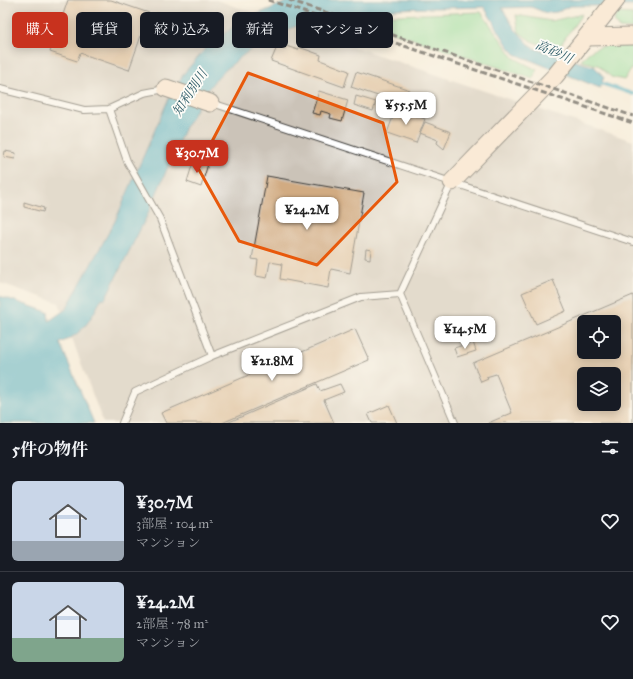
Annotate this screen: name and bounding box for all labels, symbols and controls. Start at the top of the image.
chip: 購入 [12,12,68,48]
chip: 賃貸 [76,12,132,48]
chip: 絞り込み [140,12,224,48]
chip: 新着 [232,12,288,48]
chip: マンション [296,12,393,48]
water label: 高砂川 [533,37,577,68]
water label: 知利別川 [169,65,212,119]
pin: ¥55.5M [373,92,439,126]
text: ¥55.5M [385,97,427,113]
pin: ¥30.7M [164,140,230,174]
text: ¥30.7M [175,145,219,161]
pin: ¥24.2M [274,197,340,231]
text: ¥24.2M [284,202,330,218]
map controls [577,315,621,411]
button: locate [577,315,621,359]
pin: ¥14.5M [432,316,498,350]
text: ¥14.5M [443,321,487,337]
pin: ¥21.8M [239,348,305,382]
text: ¥21.8M [250,353,294,369]
button: layers [577,367,621,411]
icon: filters [599,436,621,458]
text: 5件の物件 [12,439,88,460]
text: ¥30.7M [136,492,193,513]
icon: home [44,497,92,545]
icon: heart [599,510,621,532]
text: 3部屋 · 104 m² [136,516,213,532]
text: マンション [136,535,200,551]
text: ¥24.2M [136,592,195,613]
icon: home [44,598,92,646]
icon: heart [599,611,621,633]
text: 2部屋 · 78 m² [136,616,208,632]
text: マンション [136,635,200,651]

